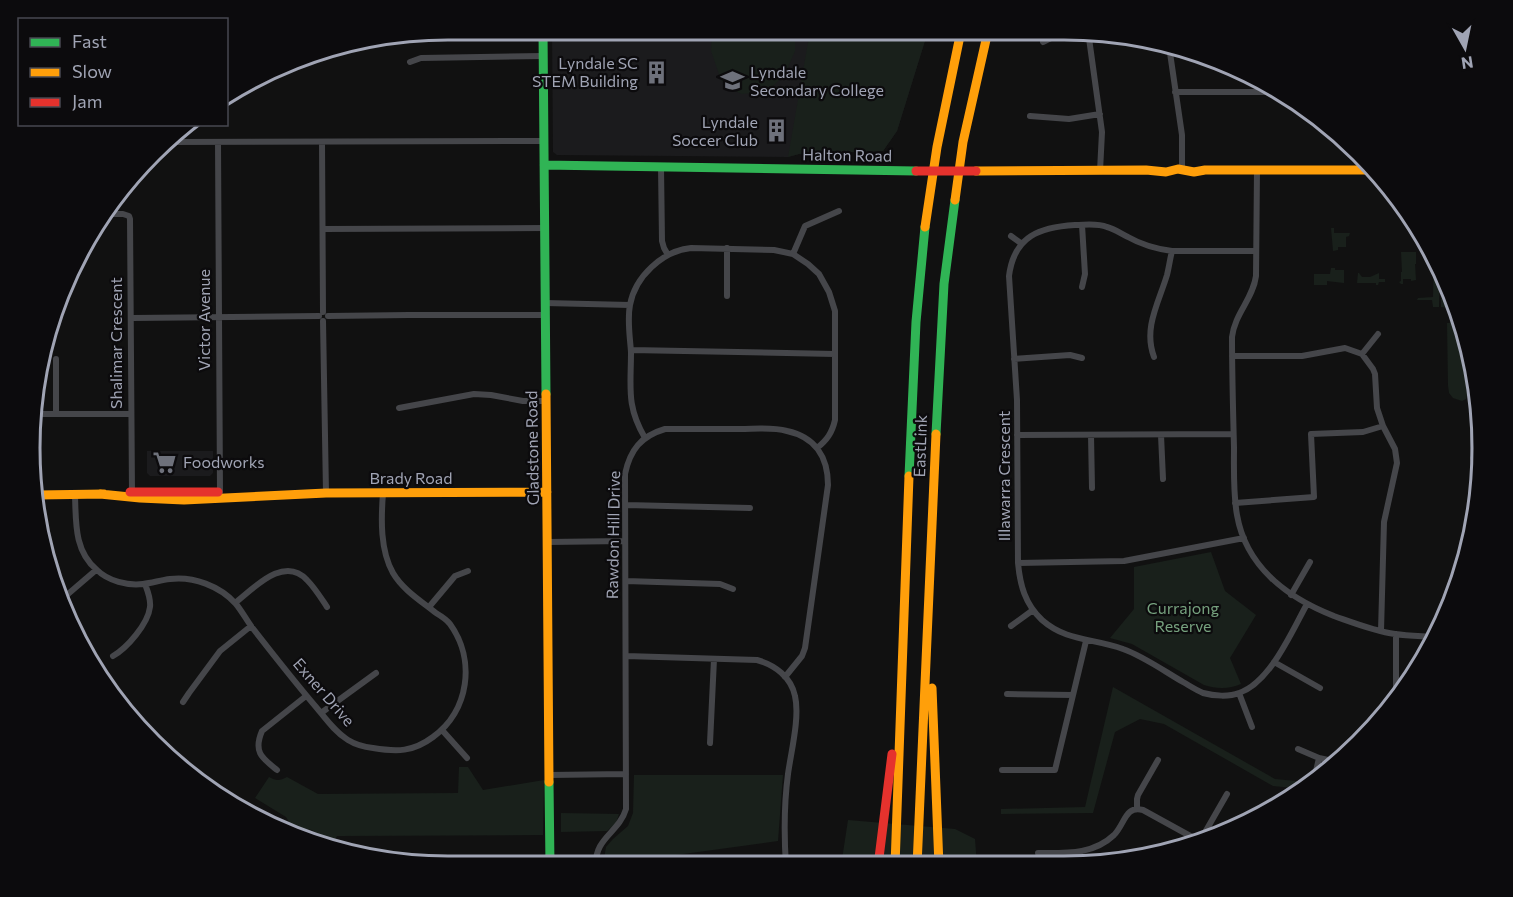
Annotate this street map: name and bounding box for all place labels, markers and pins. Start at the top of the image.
place label: Lyndale SC STEM Building [532,53,638,90]
building icon: Lyndale SC STEM Building [643,59,669,85]
place label: Lyndale Secondary College [750,62,884,99]
school or university icon: Lyndale Secondary College [719,68,745,94]
place label: Lyndale Soccer Club [672,112,758,149]
building icon: Lyndale Soccer Club [763,118,789,144]
supermarket icon: Foodworks [152,449,178,475]
place label: Foodworks [183,452,265,471]

